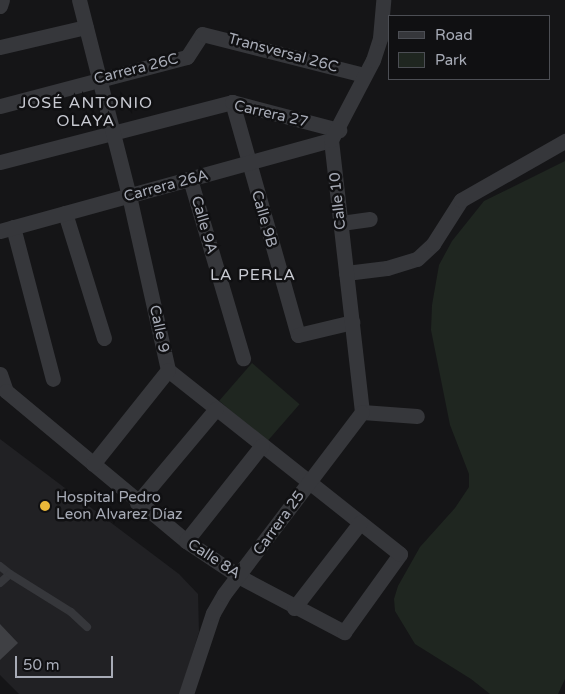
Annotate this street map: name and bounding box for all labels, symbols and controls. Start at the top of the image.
legend [388,15,550,80]
text: Road [435,26,473,44]
street label: Transversal 26C [226,30,340,76]
street label: Carrera 26C [92,50,180,88]
text: Park [435,51,467,69]
district label: JOSÉ ANTONIO OLAYA [17,93,155,131]
street label: Carrera 27 [232,97,310,131]
street label: Carrera 26A [122,166,210,206]
street label: Calle 10 [326,171,350,231]
street label: Calle 9B [247,188,281,250]
street label: Calle 9A [187,194,221,256]
district label: LA PERLA [209,265,297,285]
street label: Calle 9 [145,304,173,354]
street label: Carrera 25 [250,487,308,559]
place label: Hospital Pedro Leon Alvarez Díaz [56,488,183,523]
marker: Hospital Pedro Leon Alvarez Díaz [38,499,52,513]
street label: Calle 8A [184,535,244,583]
scale bar [18,646,115,678]
text: 50 m [23,656,60,674]

